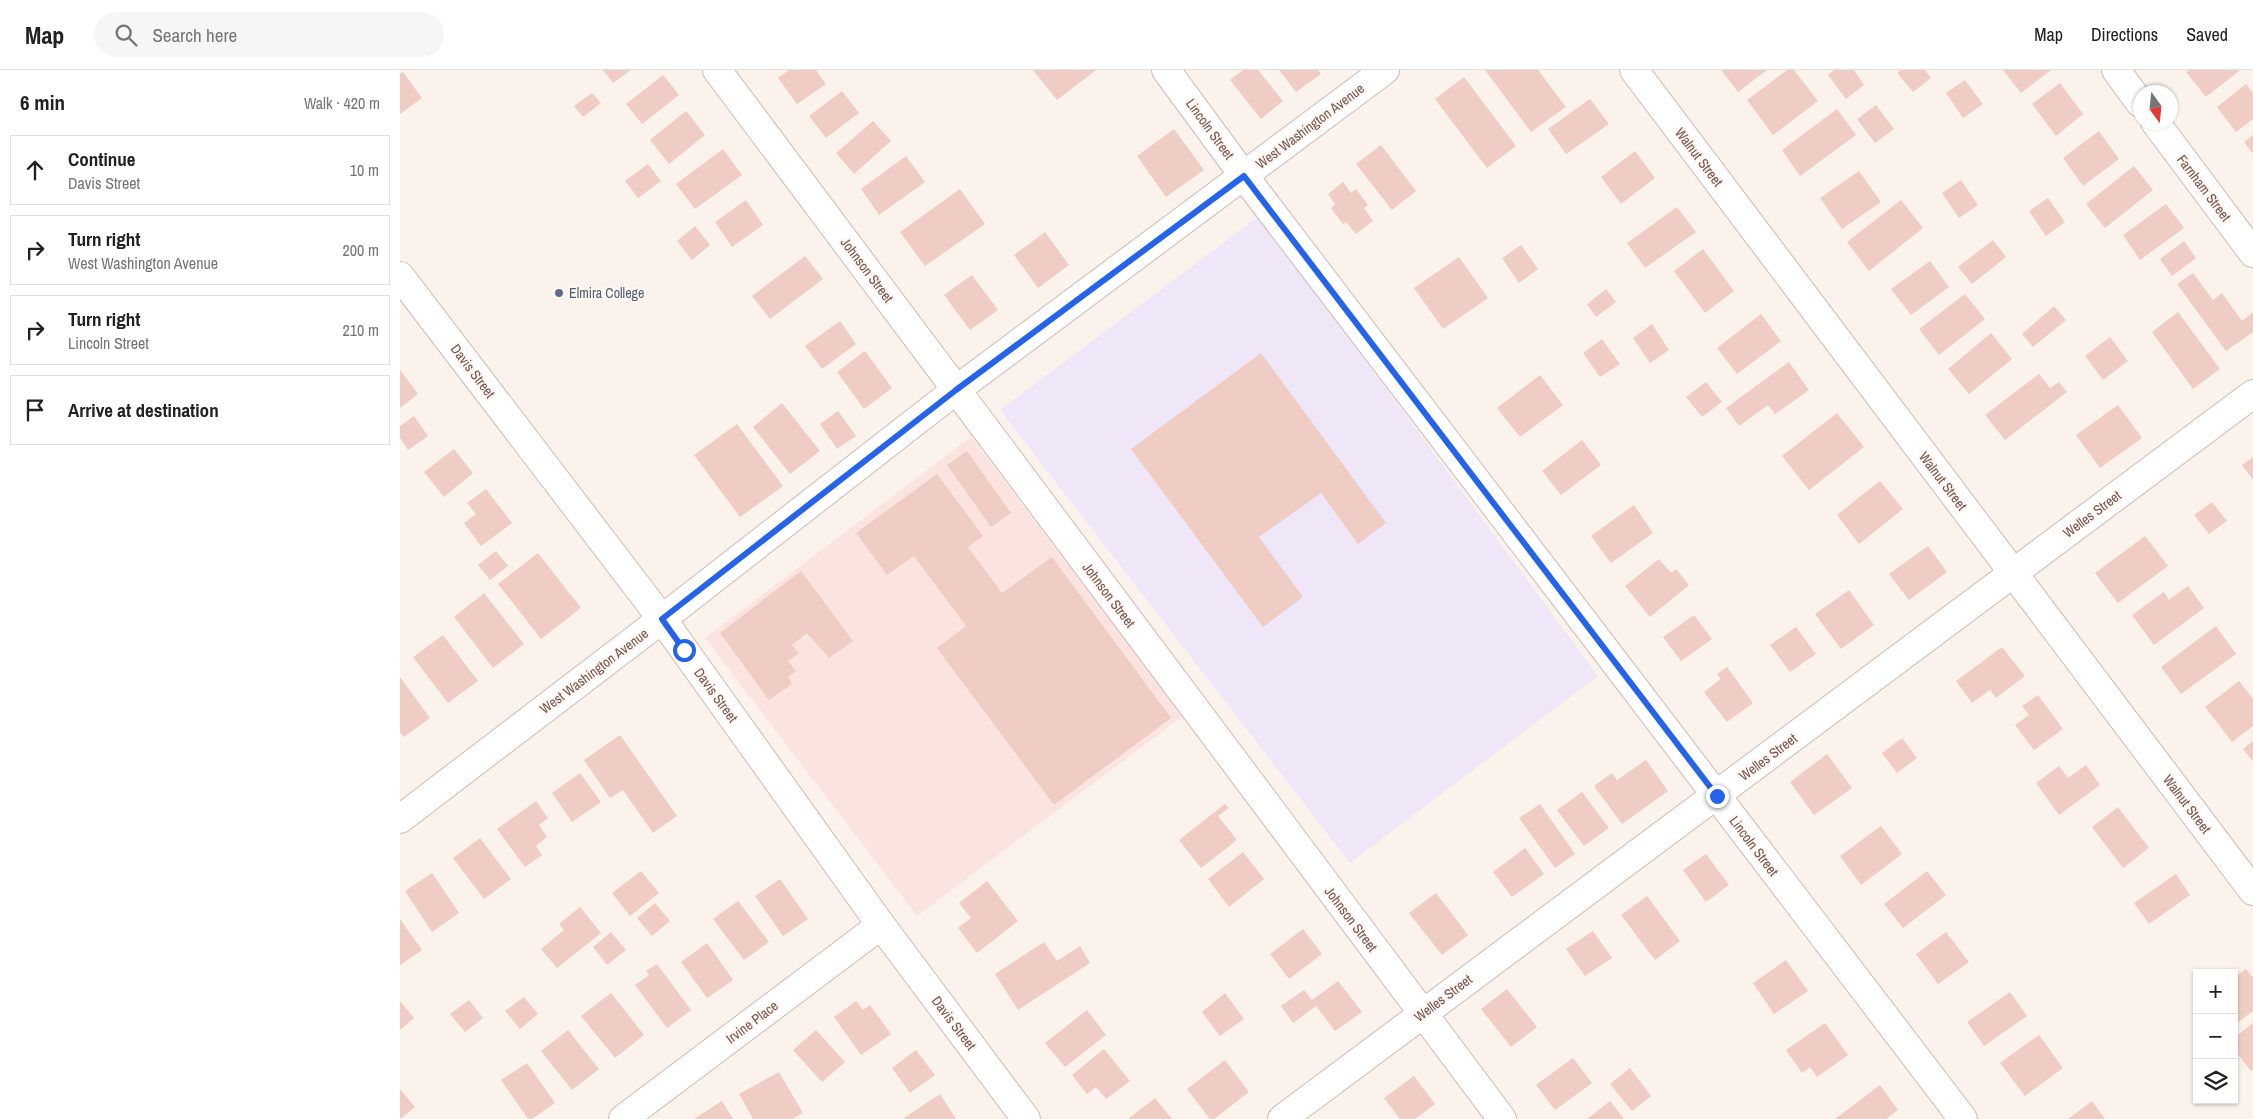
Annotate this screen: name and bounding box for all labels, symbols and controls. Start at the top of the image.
search box [94,12,444,57]
text: Map [25,19,64,51]
icon: search [112,21,140,49]
text: Search here [152,22,237,48]
text: Map [2034,22,2063,47]
text: Directions [2091,22,2158,47]
text: Saved [2186,22,2228,47]
street label: West Washington Avenue [1252,79,1368,173]
north arrow [2133,85,2178,130]
text: 6 min [20,88,65,117]
text: Walk · 420 m [304,92,380,114]
street label: Lincoln Street [1182,95,1238,163]
street label: Walnut Street [1671,124,1727,190]
text: Continue [68,146,136,172]
street label: Farnham Street [2173,151,2235,225]
icon: ahead [21,156,49,184]
text: 10 m [350,159,379,181]
text: Davis Street [68,172,140,194]
text: Turn right [68,226,140,252]
street label: Johnson Street [837,234,897,306]
icon: right [21,236,49,264]
text: 200 m [343,239,379,261]
text: West Washington Avenue [68,252,218,274]
place label: Elmira College [569,284,644,302]
marker: Elmira College [553,287,565,299]
text: Turn right [68,306,140,332]
icon: right [21,316,49,344]
text: 210 m [343,319,379,341]
text: Lincoln Street [68,332,149,354]
street label: Davis Street [447,340,499,402]
icon: arrive [21,396,49,424]
text: Arrive at destination [68,397,219,423]
street label: Walnut Street [1915,448,1971,514]
street label: Welles Street [2059,486,2125,542]
street label: Johnson Street [1079,559,1139,631]
street label: West Washington Avenue [536,624,652,718]
route start [673,639,696,662]
street label: Davis Street [690,664,742,726]
street label: Welles Street [1735,729,1801,785]
street label: Walnut Street [2159,771,2215,837]
route end [1706,785,1729,808]
street label: Lincoln Street [1725,812,1783,880]
street label: Johnson Street [1321,883,1381,955]
map controls [2193,969,2238,1104]
button: + [2193,969,2238,1014]
street label: Welles Street [1410,970,1476,1026]
street label: Davis Street [928,992,980,1054]
street label: Irvine Place [722,997,782,1047]
button: − [2193,1014,2238,1059]
button: layers [2193,1059,2238,1104]

